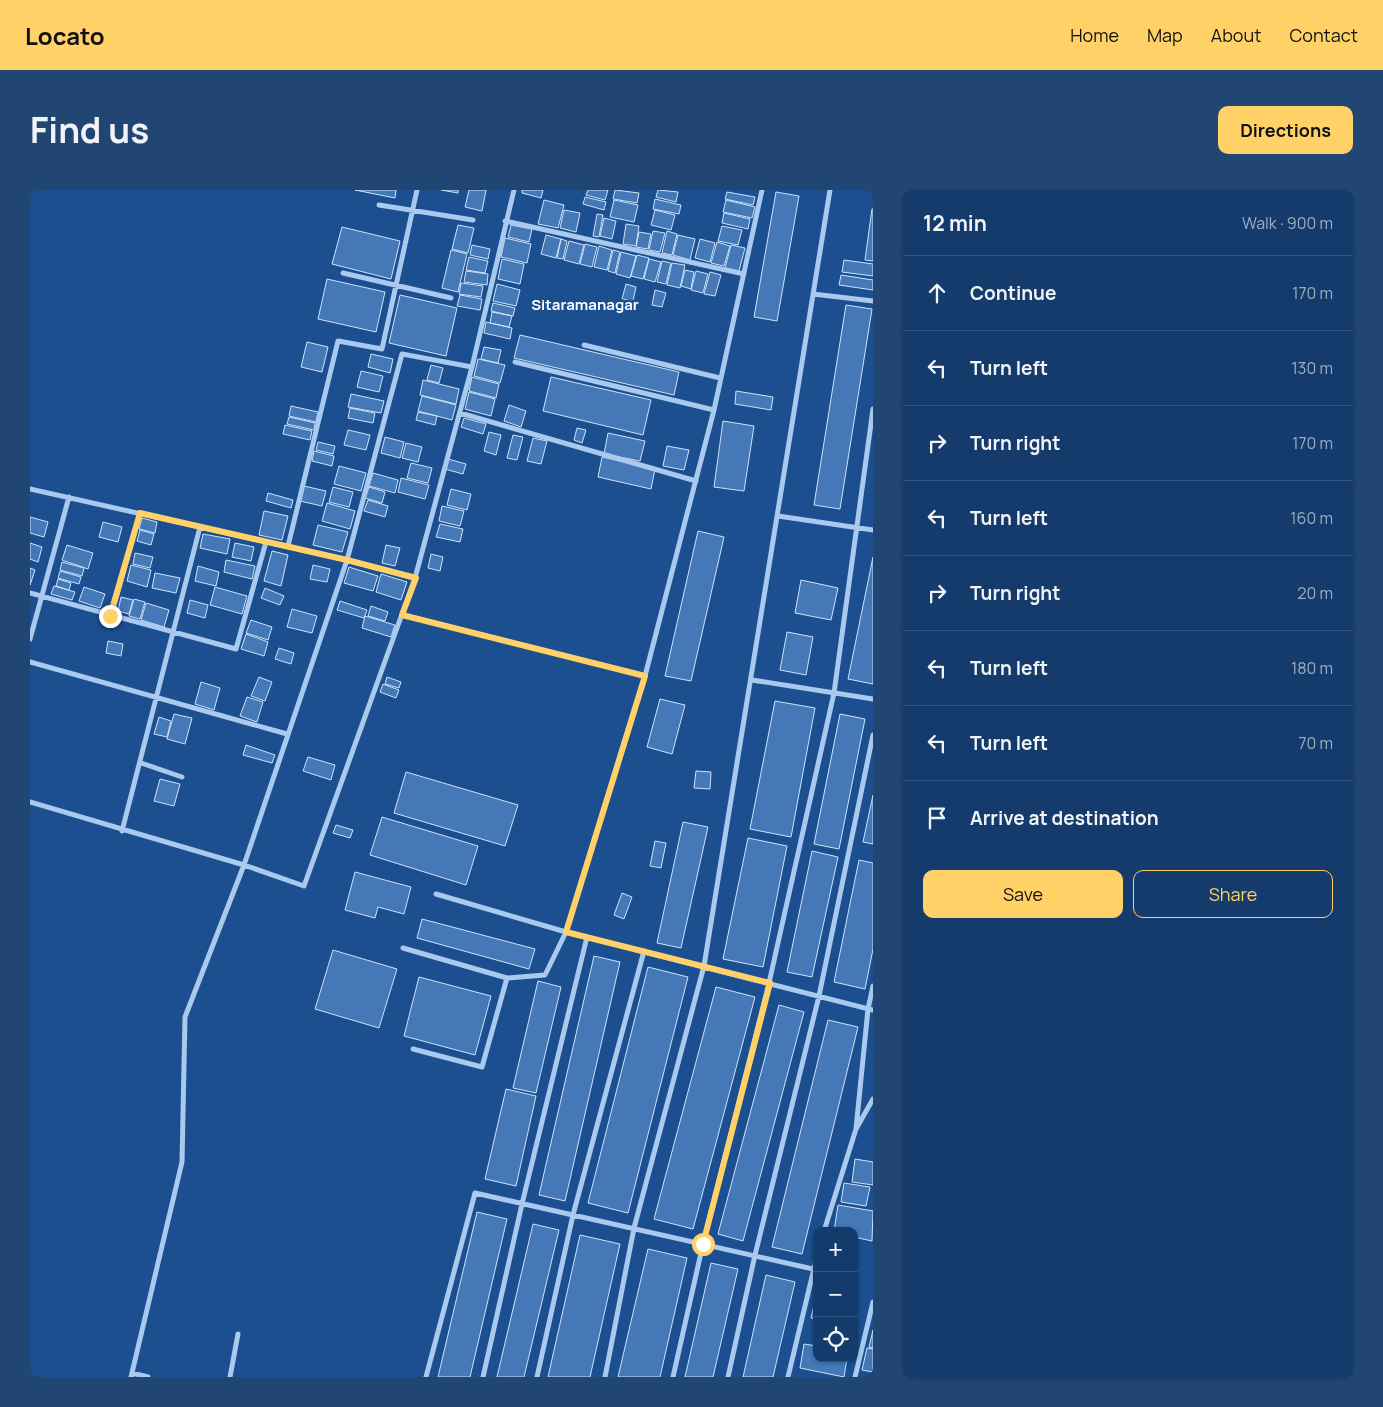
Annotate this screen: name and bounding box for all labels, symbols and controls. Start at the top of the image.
text: Locato [25,19,105,52]
text: Home [1070,23,1119,47]
text: Map [1147,23,1183,47]
text: About [1211,23,1261,47]
text: Contact [1289,23,1358,47]
text: Find us [30,106,149,154]
button: Directions [1218,106,1353,154]
text: 12 min [923,209,987,237]
text: Walk · 900 m [1242,212,1333,234]
icon: ahead [923,279,951,307]
text: Continue [970,280,1056,306]
text: 170 m [1292,282,1333,304]
district label: Sitaramanagar [531,294,639,315]
icon: left [923,354,951,382]
text: Turn left [970,355,1048,381]
text: 130 m [1291,357,1333,379]
icon: right [923,429,951,457]
text: Turn right [970,430,1060,456]
text: 170 m [1292,432,1333,454]
icon: left [923,504,951,532]
text: Turn left [970,505,1048,531]
text: 160 m [1290,507,1333,529]
icon: right [923,579,951,607]
text: Turn right [970,580,1060,606]
text: 20 m [1297,582,1333,604]
route end [99,605,122,628]
icon: left [923,654,951,682]
text: Turn left [970,655,1048,681]
text: 180 m [1291,657,1333,679]
icon: left [923,729,951,757]
text: Turn left [970,730,1048,756]
text: 70 m [1298,732,1333,754]
icon: arrive [923,804,951,832]
text: Arrive at destination [970,805,1159,831]
button: Save [923,870,1123,918]
button: Share [1133,870,1333,918]
map controls [813,1227,858,1362]
button: + [813,1227,858,1272]
route start [692,1233,715,1256]
button: − [813,1272,858,1317]
button: locate [813,1317,858,1362]

